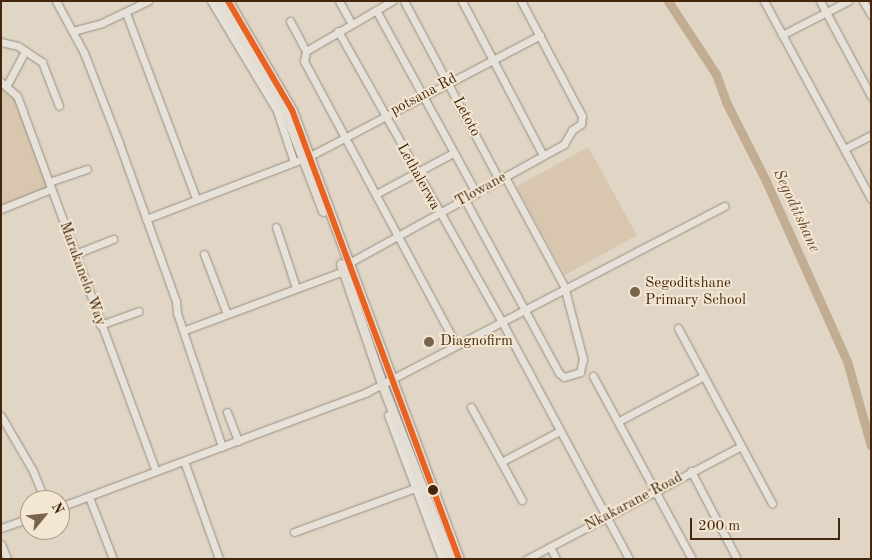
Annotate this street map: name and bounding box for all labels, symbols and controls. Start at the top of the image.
street label: potsana Rd [388,70,460,120]
street label: Letoto [448,94,484,140]
street label: Lethalerwa [392,141,444,213]
water label: Segoditshane [768,166,824,256]
street label: Tlowane [452,169,510,211]
street label: Marakanelo Way [55,220,109,328]
place label: Segoditshane Primary School [645,274,746,309]
marker: Segoditshane Primary School [629,286,641,298]
place label: Diagnofirm [440,333,513,351]
marker: Diagnofirm [422,335,436,349]
street label: Nkakarane Road [582,469,686,535]
unlabelled marker [428,485,438,495]
north arrow [20,490,70,540]
text: N [49,500,66,516]
scale bar [692,508,842,540]
text: 200 m [698,519,740,534]

